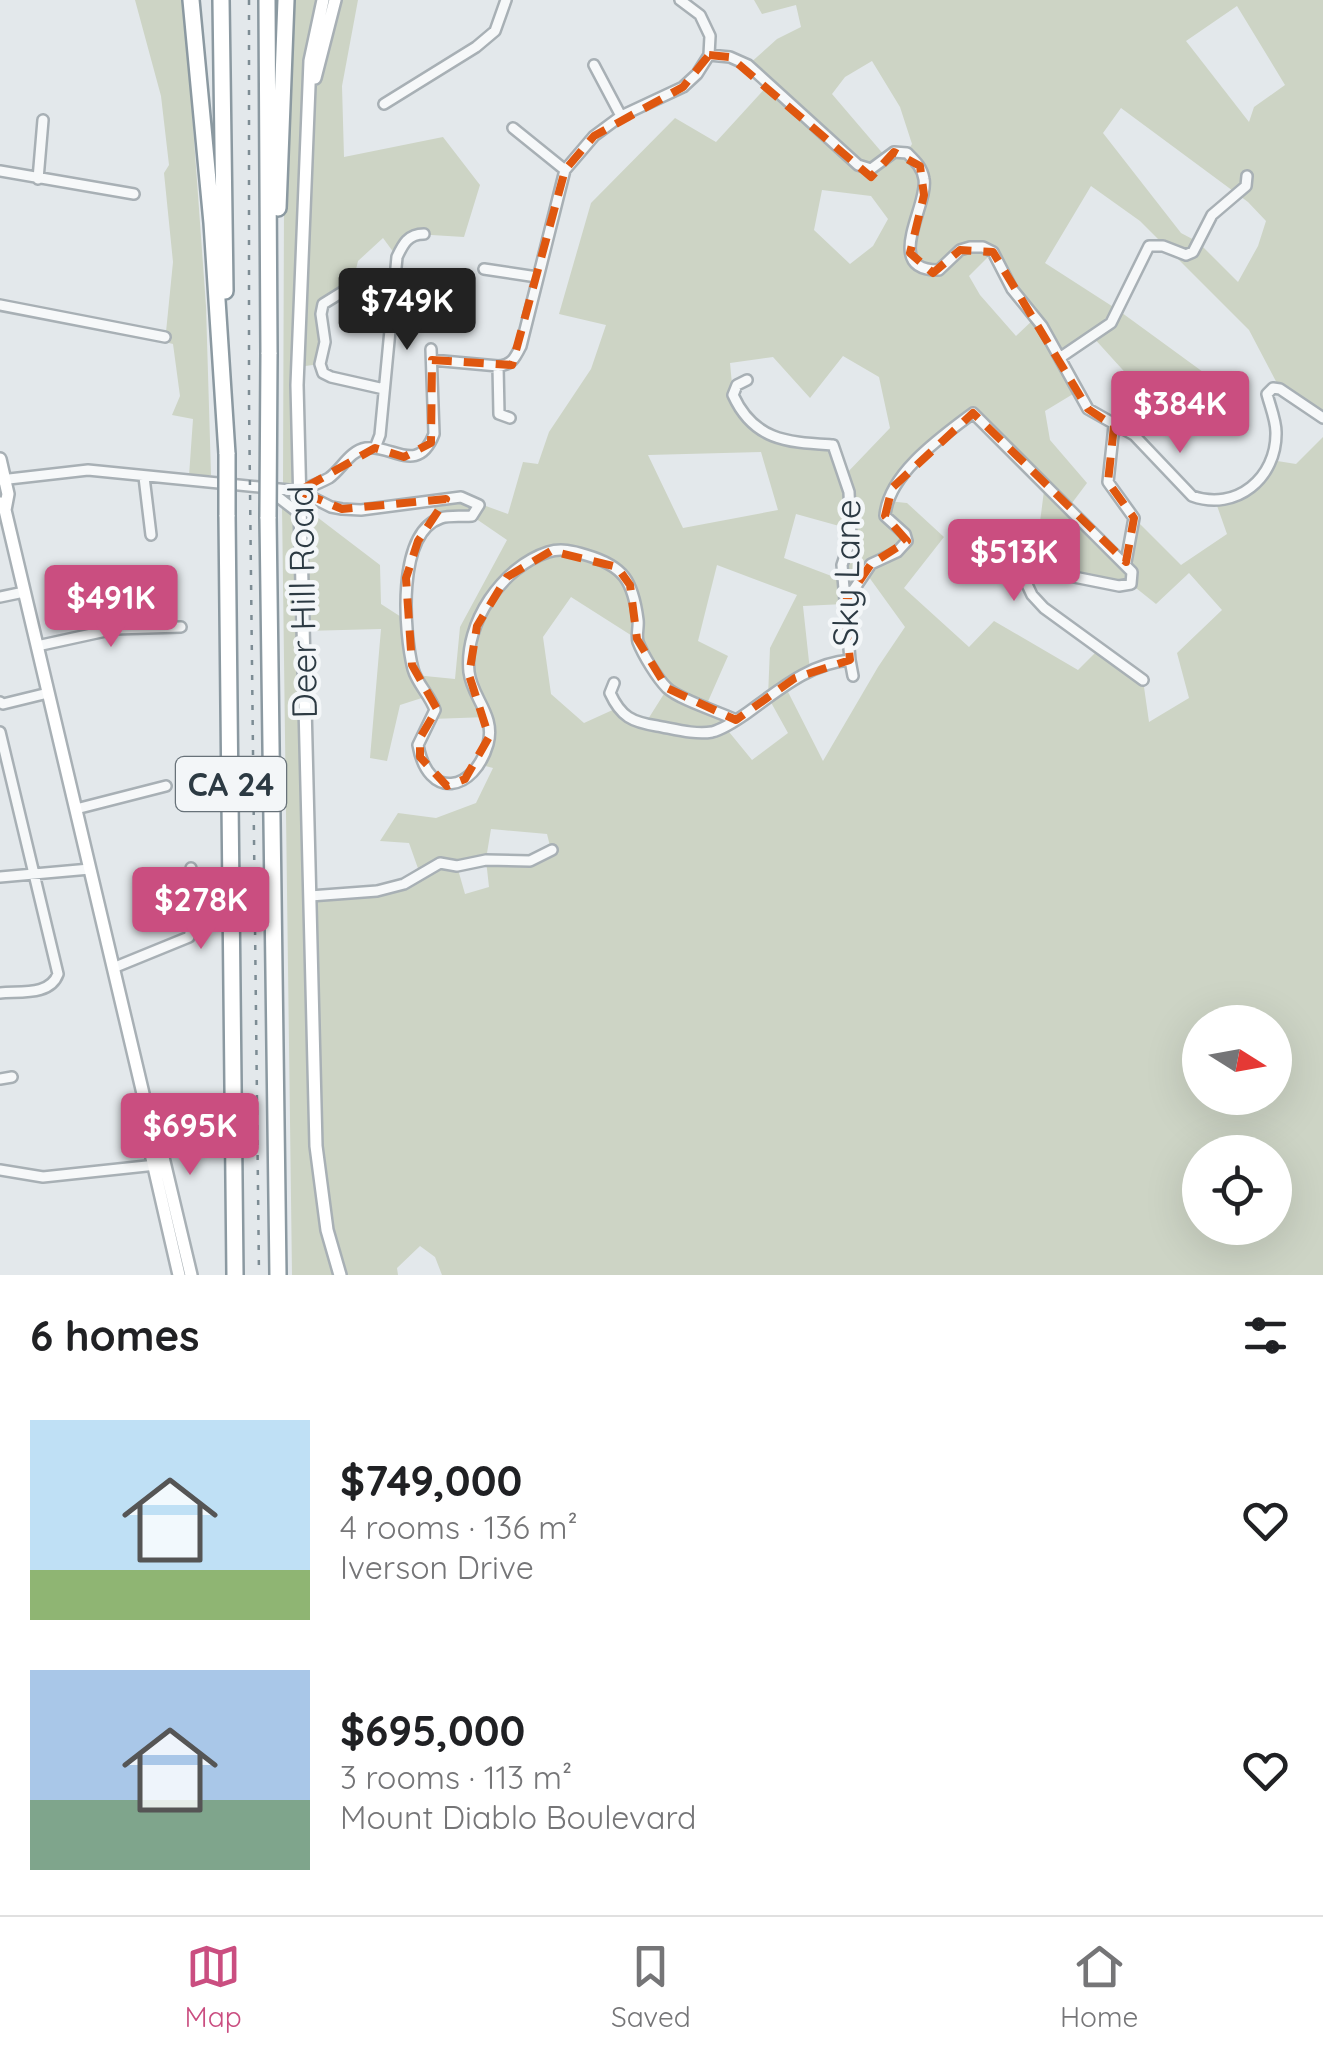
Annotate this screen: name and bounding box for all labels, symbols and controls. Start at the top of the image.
pin: $749K [337,268,477,353]
text: $749K [361,280,453,320]
pin: $384K [1110,371,1250,456]
text: $384K [1133,383,1227,423]
street label: Deer Hill Road [278,485,326,719]
street label: Sky Lane [823,499,869,647]
pin: $513K [944,519,1084,604]
text: $513K [970,531,1058,571]
pin: $491K [41,565,181,650]
text: $491K [67,577,155,617]
road number: CA 24 [176,757,286,811]
pin: $278K [131,867,271,952]
text: $278K [154,879,248,919]
north arrow [1182,1005,1292,1115]
map controls [1182,1005,1292,1245]
pin: $695K [120,1093,260,1178]
text: $695K [143,1105,237,1145]
button: locate [1182,1135,1292,1245]
icon: filters [1238,1308,1293,1363]
text: 6 homes [30,1309,200,1362]
text: $749,000 [340,1454,522,1507]
icon: home [110,1460,230,1580]
icon: heart [1238,1493,1293,1548]
text: 4 rooms · 136 m² [340,1507,578,1547]
text: Iverson Drive [340,1547,534,1587]
text: $695,000 [340,1704,525,1757]
icon: home [110,1710,230,1830]
icon: heart [1238,1743,1293,1798]
text: 3 rooms · 113 m² [340,1757,572,1797]
text: Mount Diablo Boulevard [340,1797,696,1837]
tab: Map [185,1939,242,2034]
tab: Saved [611,1939,691,2034]
tab: Home [1060,1939,1138,2034]

